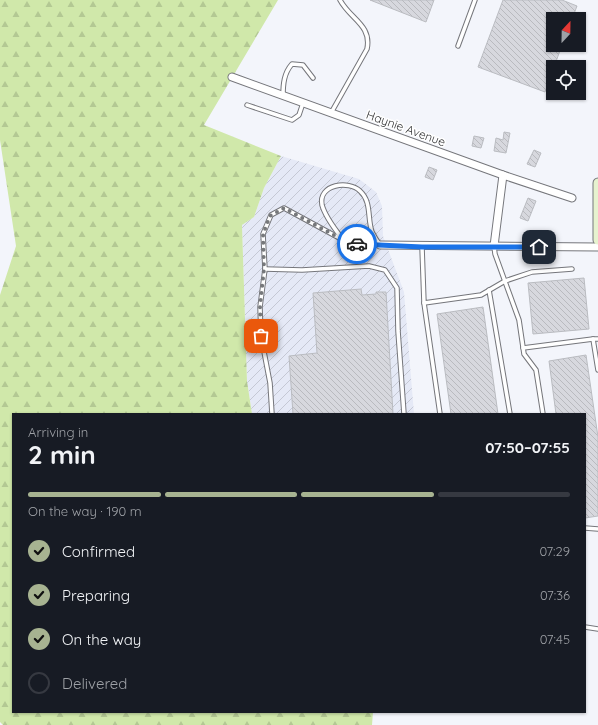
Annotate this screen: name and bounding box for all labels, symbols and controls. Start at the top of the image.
north arrow [546,12,586,52]
map controls [546,12,586,100]
button: locate [546,60,586,100]
street label: Haynie Avenue [364,107,448,149]
courier [337,224,377,264]
pin [522,230,556,264]
icon: car [346,233,368,255]
icon: home [528,236,550,258]
pin [244,319,278,353]
icon: bag [250,325,272,347]
text: Arriving in [28,424,88,440]
text: 2 min [28,438,96,471]
text: 07:50–07:55 [485,438,570,457]
text: On the way · 190 m [28,503,142,519]
icon: check [28,540,50,562]
text: Confirmed [62,542,135,561]
text: 07:29 [539,543,570,559]
icon: check [28,584,50,606]
text: Preparing [62,586,130,605]
text: 07:36 [540,587,570,603]
icon: check [28,628,50,650]
text: On the way [62,630,141,649]
text: 07:45 [540,631,570,647]
text: Delivered [62,674,127,693]

